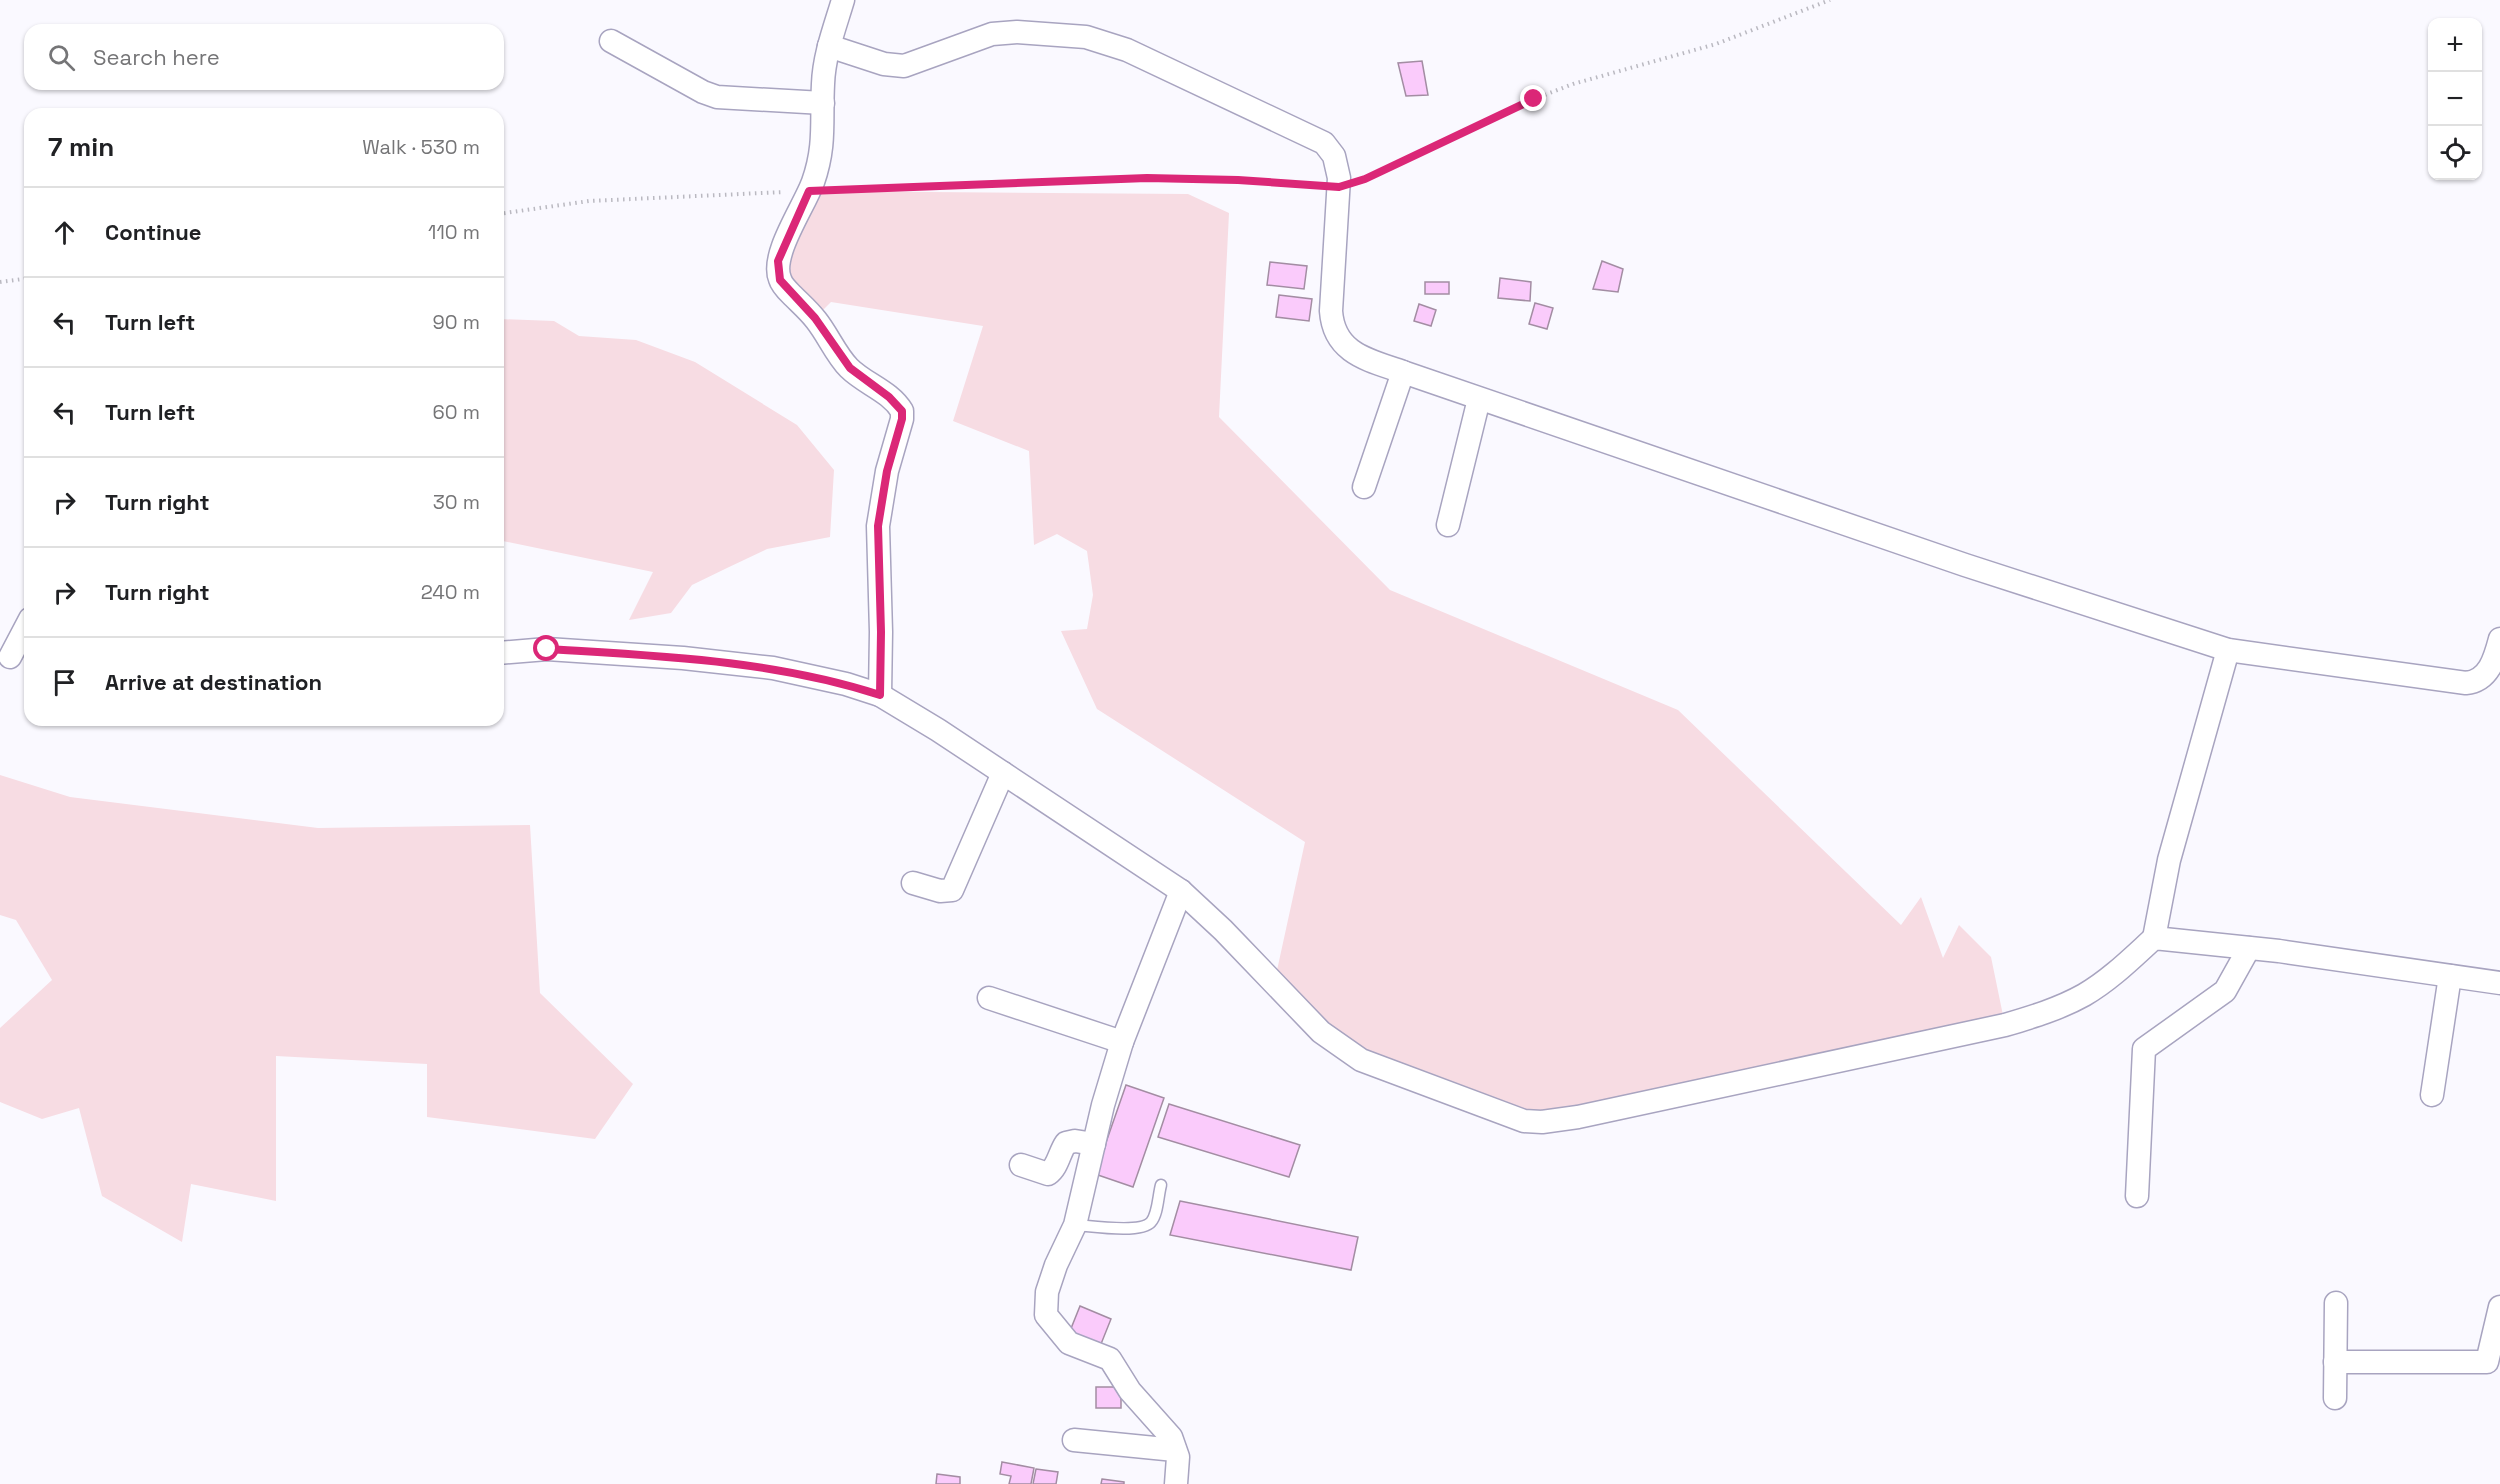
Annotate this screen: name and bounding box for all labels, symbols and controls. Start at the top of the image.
map controls [2428,18,2482,180]
button: + [2428,18,2482,72]
search box [24,24,504,90]
icon: search [45,41,78,74]
text: Search here [93,43,220,71]
button: − [2428,72,2482,126]
route end [1520,85,1546,111]
button: locate [2428,126,2482,180]
text: 7 min [48,130,114,164]
text: Walk · 530 m [362,134,480,160]
icon: ahead [48,216,81,249]
text: Continue [105,218,201,246]
text: 110 m [428,219,480,245]
icon: left [48,306,81,339]
text: Turn left [105,308,195,336]
text: 90 m [433,309,480,335]
icon: left [48,396,81,429]
text: Turn left [105,398,195,426]
text: 60 m [433,399,480,425]
icon: right [48,486,81,519]
text: Turn right [105,488,210,516]
text: 30 m [433,489,480,515]
icon: right [48,576,81,609]
text: Turn right [105,578,210,606]
text: 240 m [421,579,480,605]
route start [533,635,559,661]
icon: arrive [48,666,81,699]
text: Arrive at destination [105,668,322,696]

